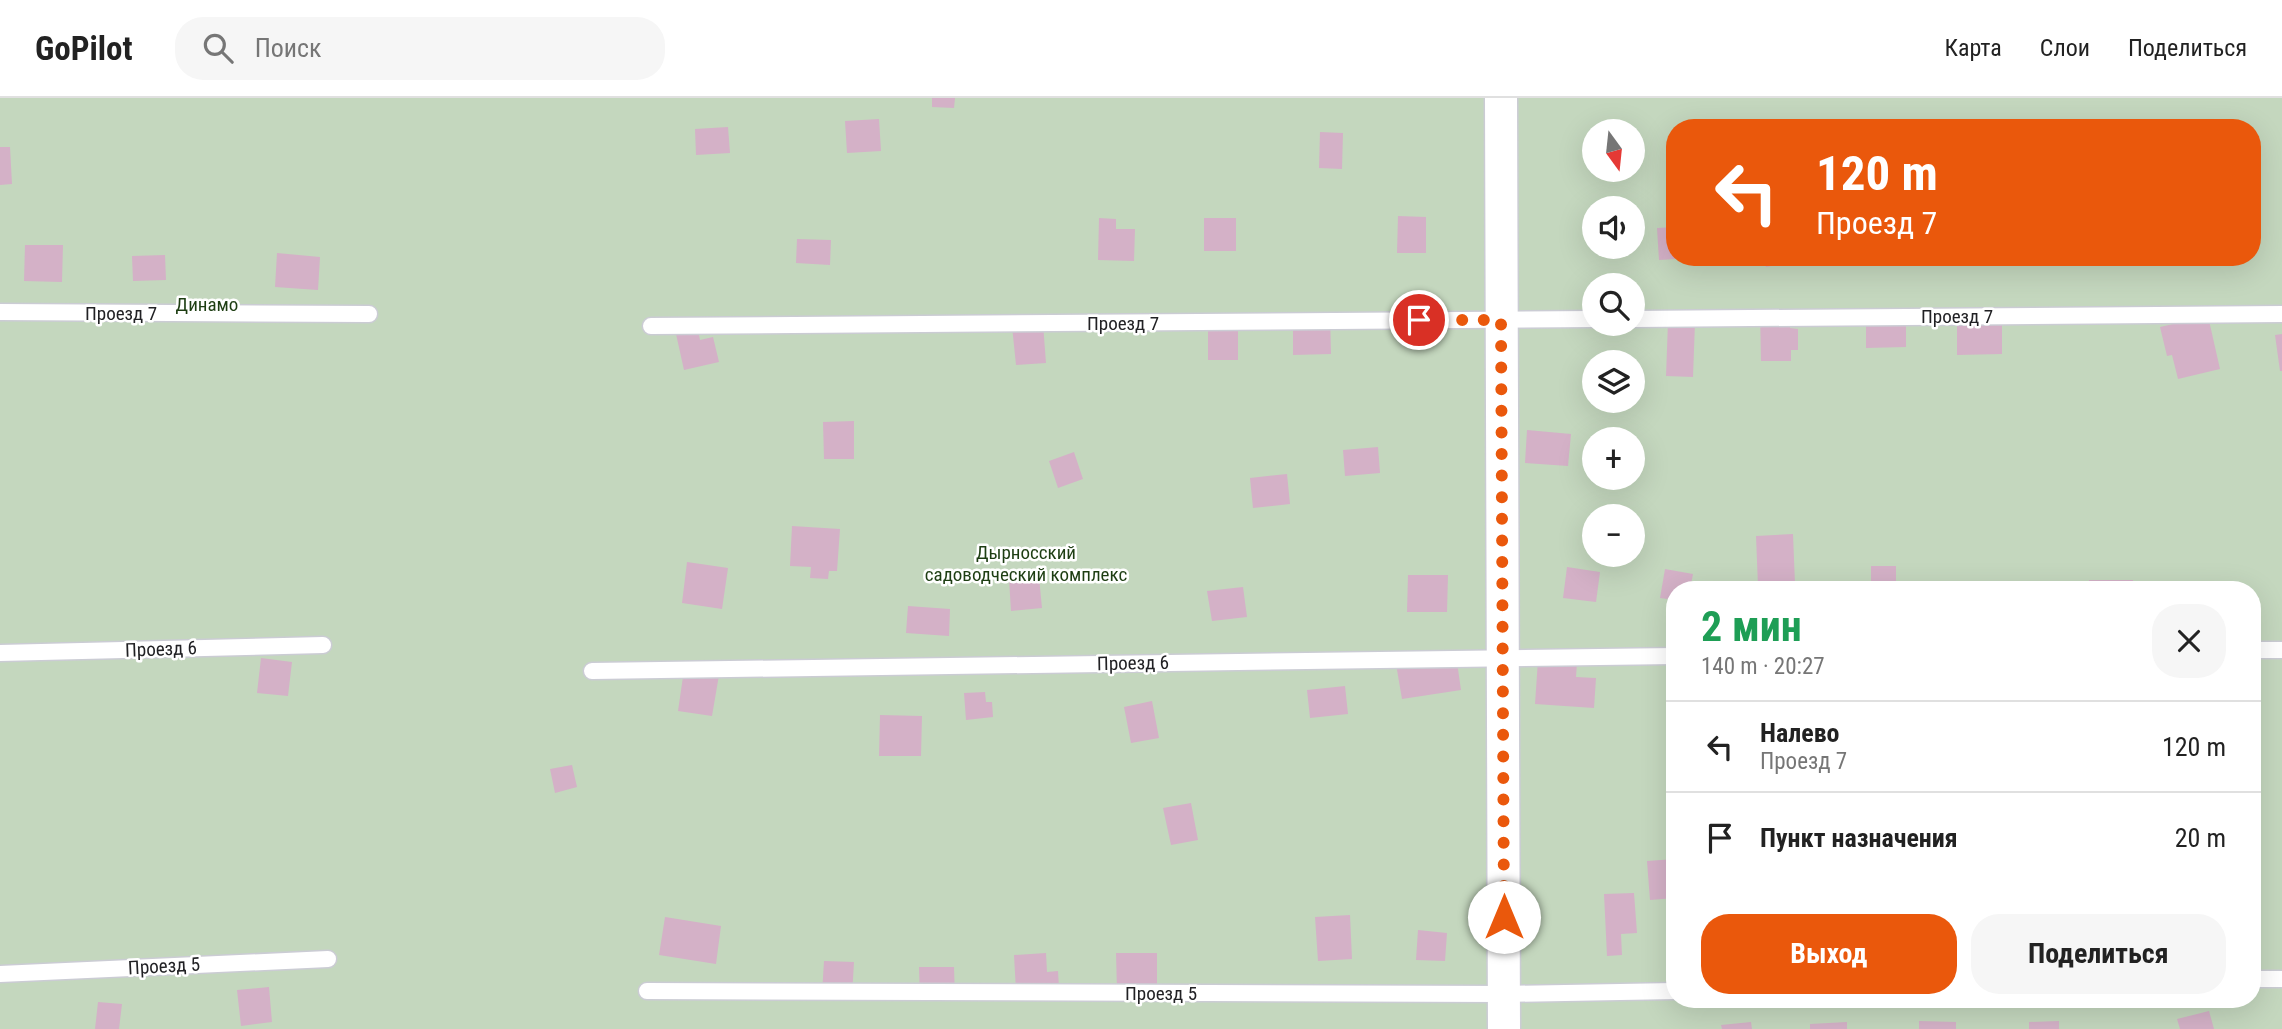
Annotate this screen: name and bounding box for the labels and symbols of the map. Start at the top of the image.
north arrow [1582,119,1645,182]
pin [1389,290,1449,350]
park label: Динамо [176,293,238,316]
street label: Проезд 7 [85,302,157,325]
street label: Проезд 7 [1921,305,1993,328]
street label: Проезд 7 [1087,312,1159,335]
park label: Дырносский садоводческий комплекс [925,541,1127,586]
street label: Проезд 6 [125,636,197,662]
street label: Проезд 6 [1097,651,1169,675]
position arrow [1467,880,1541,954]
street label: Проезд 5 [127,953,201,979]
street label: Проезд 5 [1125,982,1197,1005]

